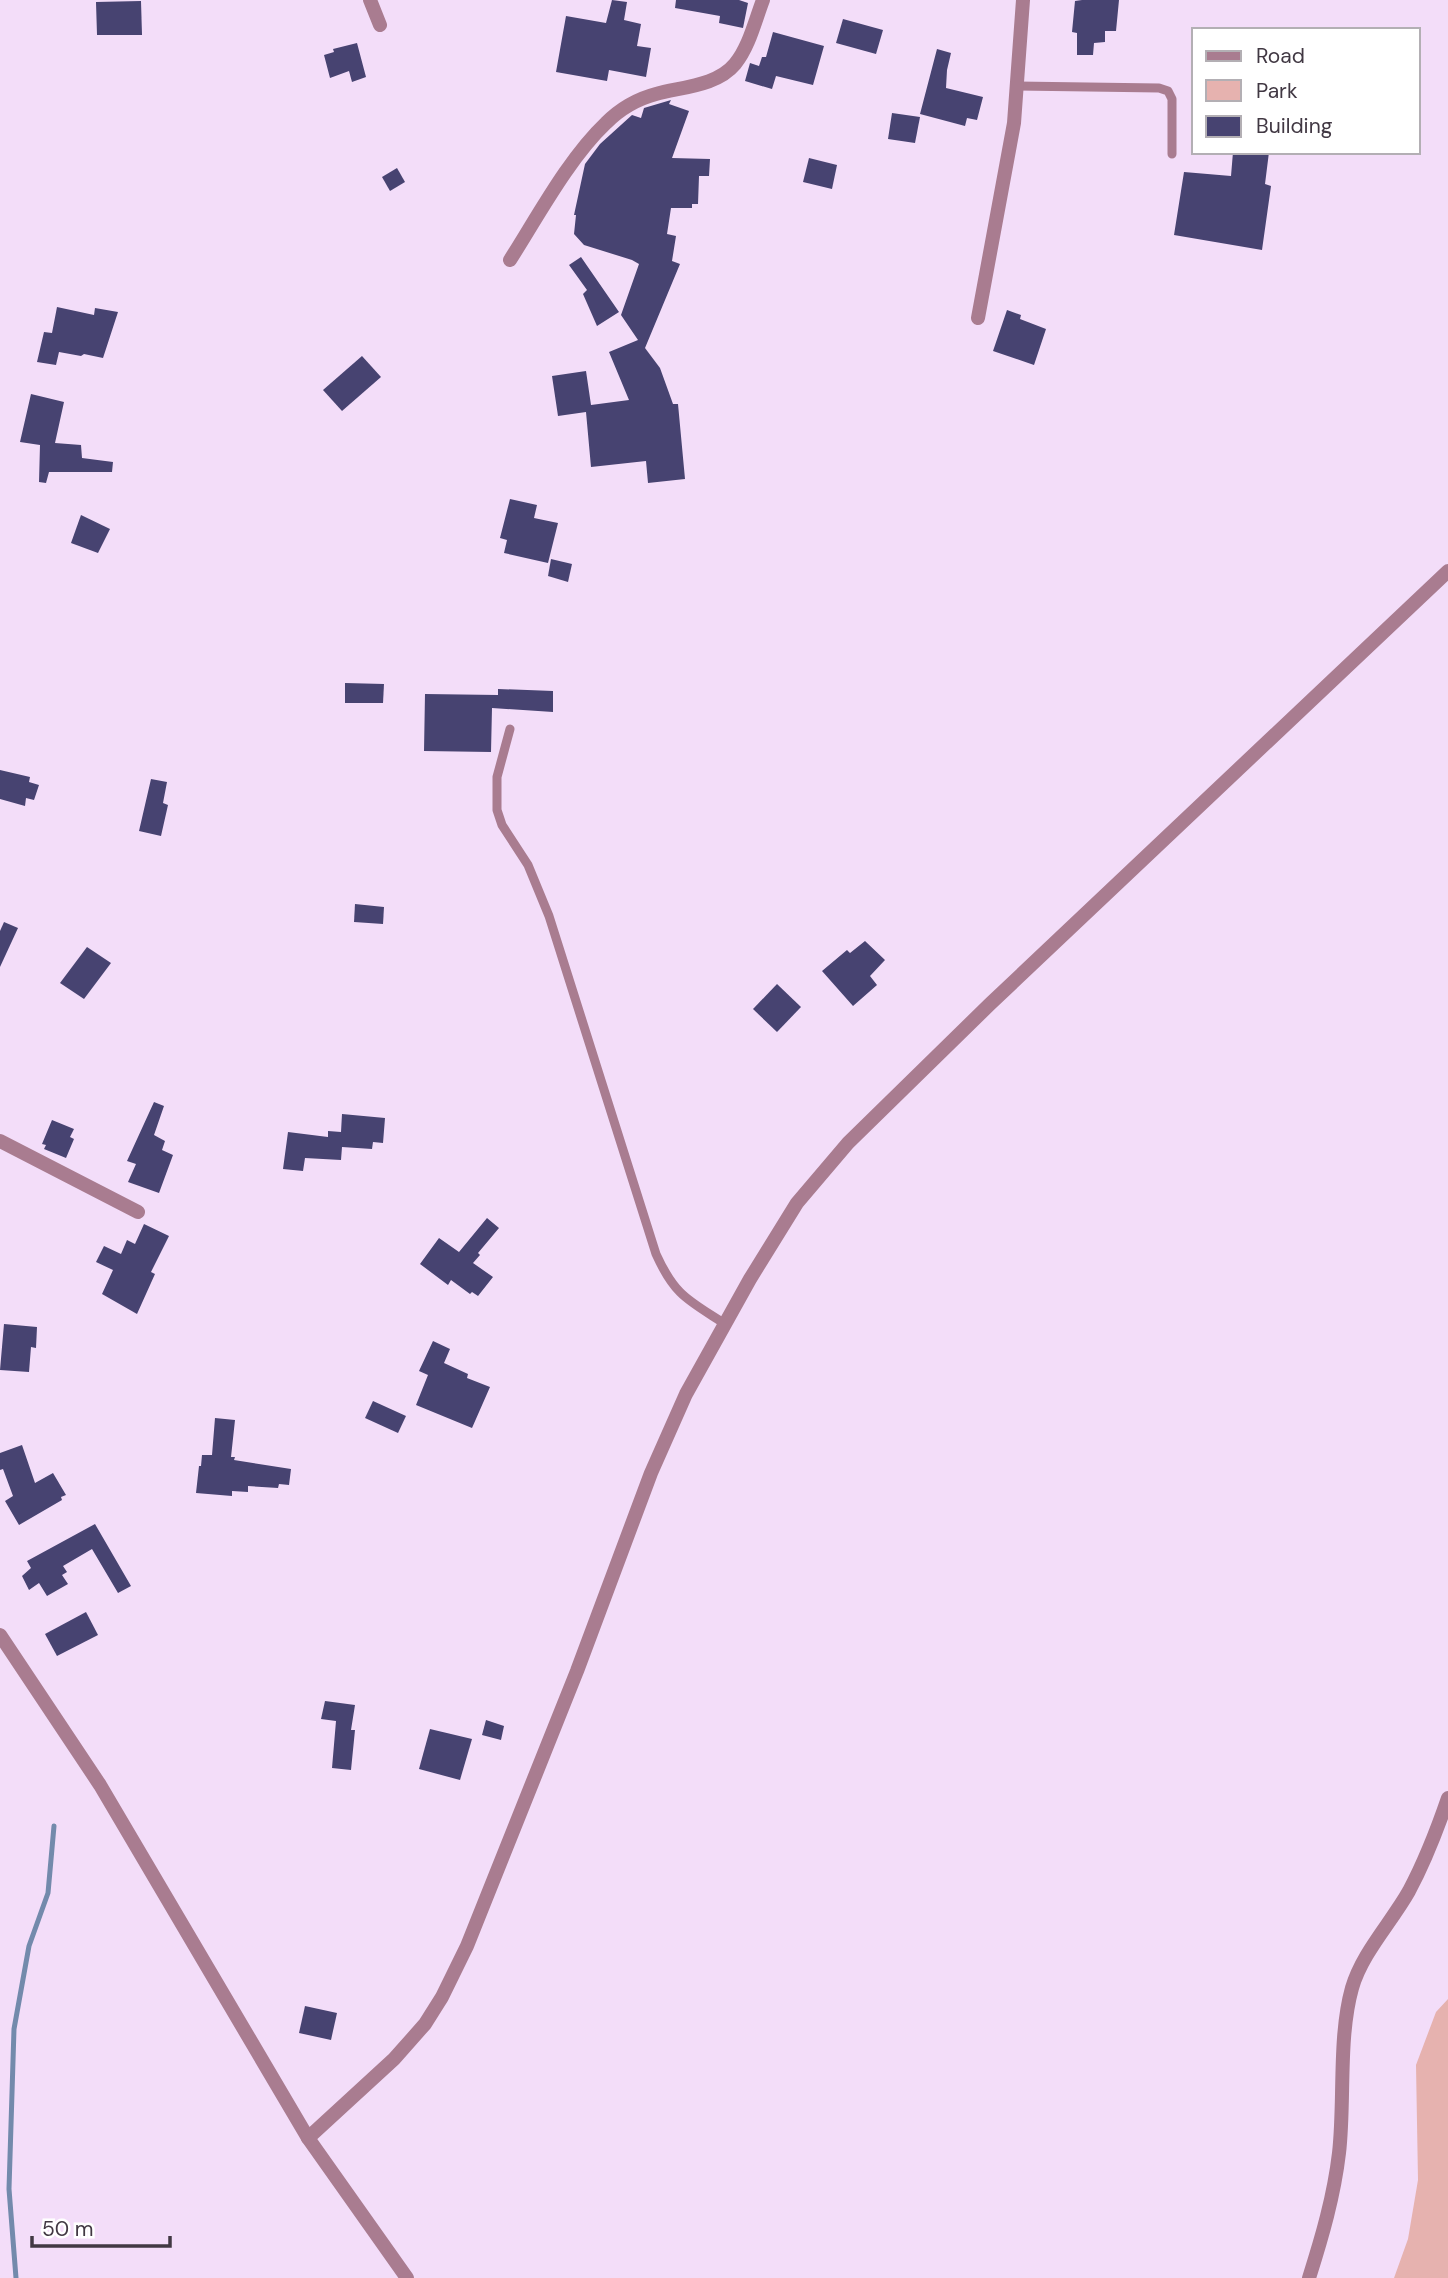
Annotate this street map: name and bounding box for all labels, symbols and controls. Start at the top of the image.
legend [1192,28,1420,154]
text: Road [1256,42,1305,70]
text: Park [1256,77,1298,105]
text: Building [1256,112,1333,140]
scale bar [32,2204,170,2248]
text: 50 m [42,2215,93,2243]

